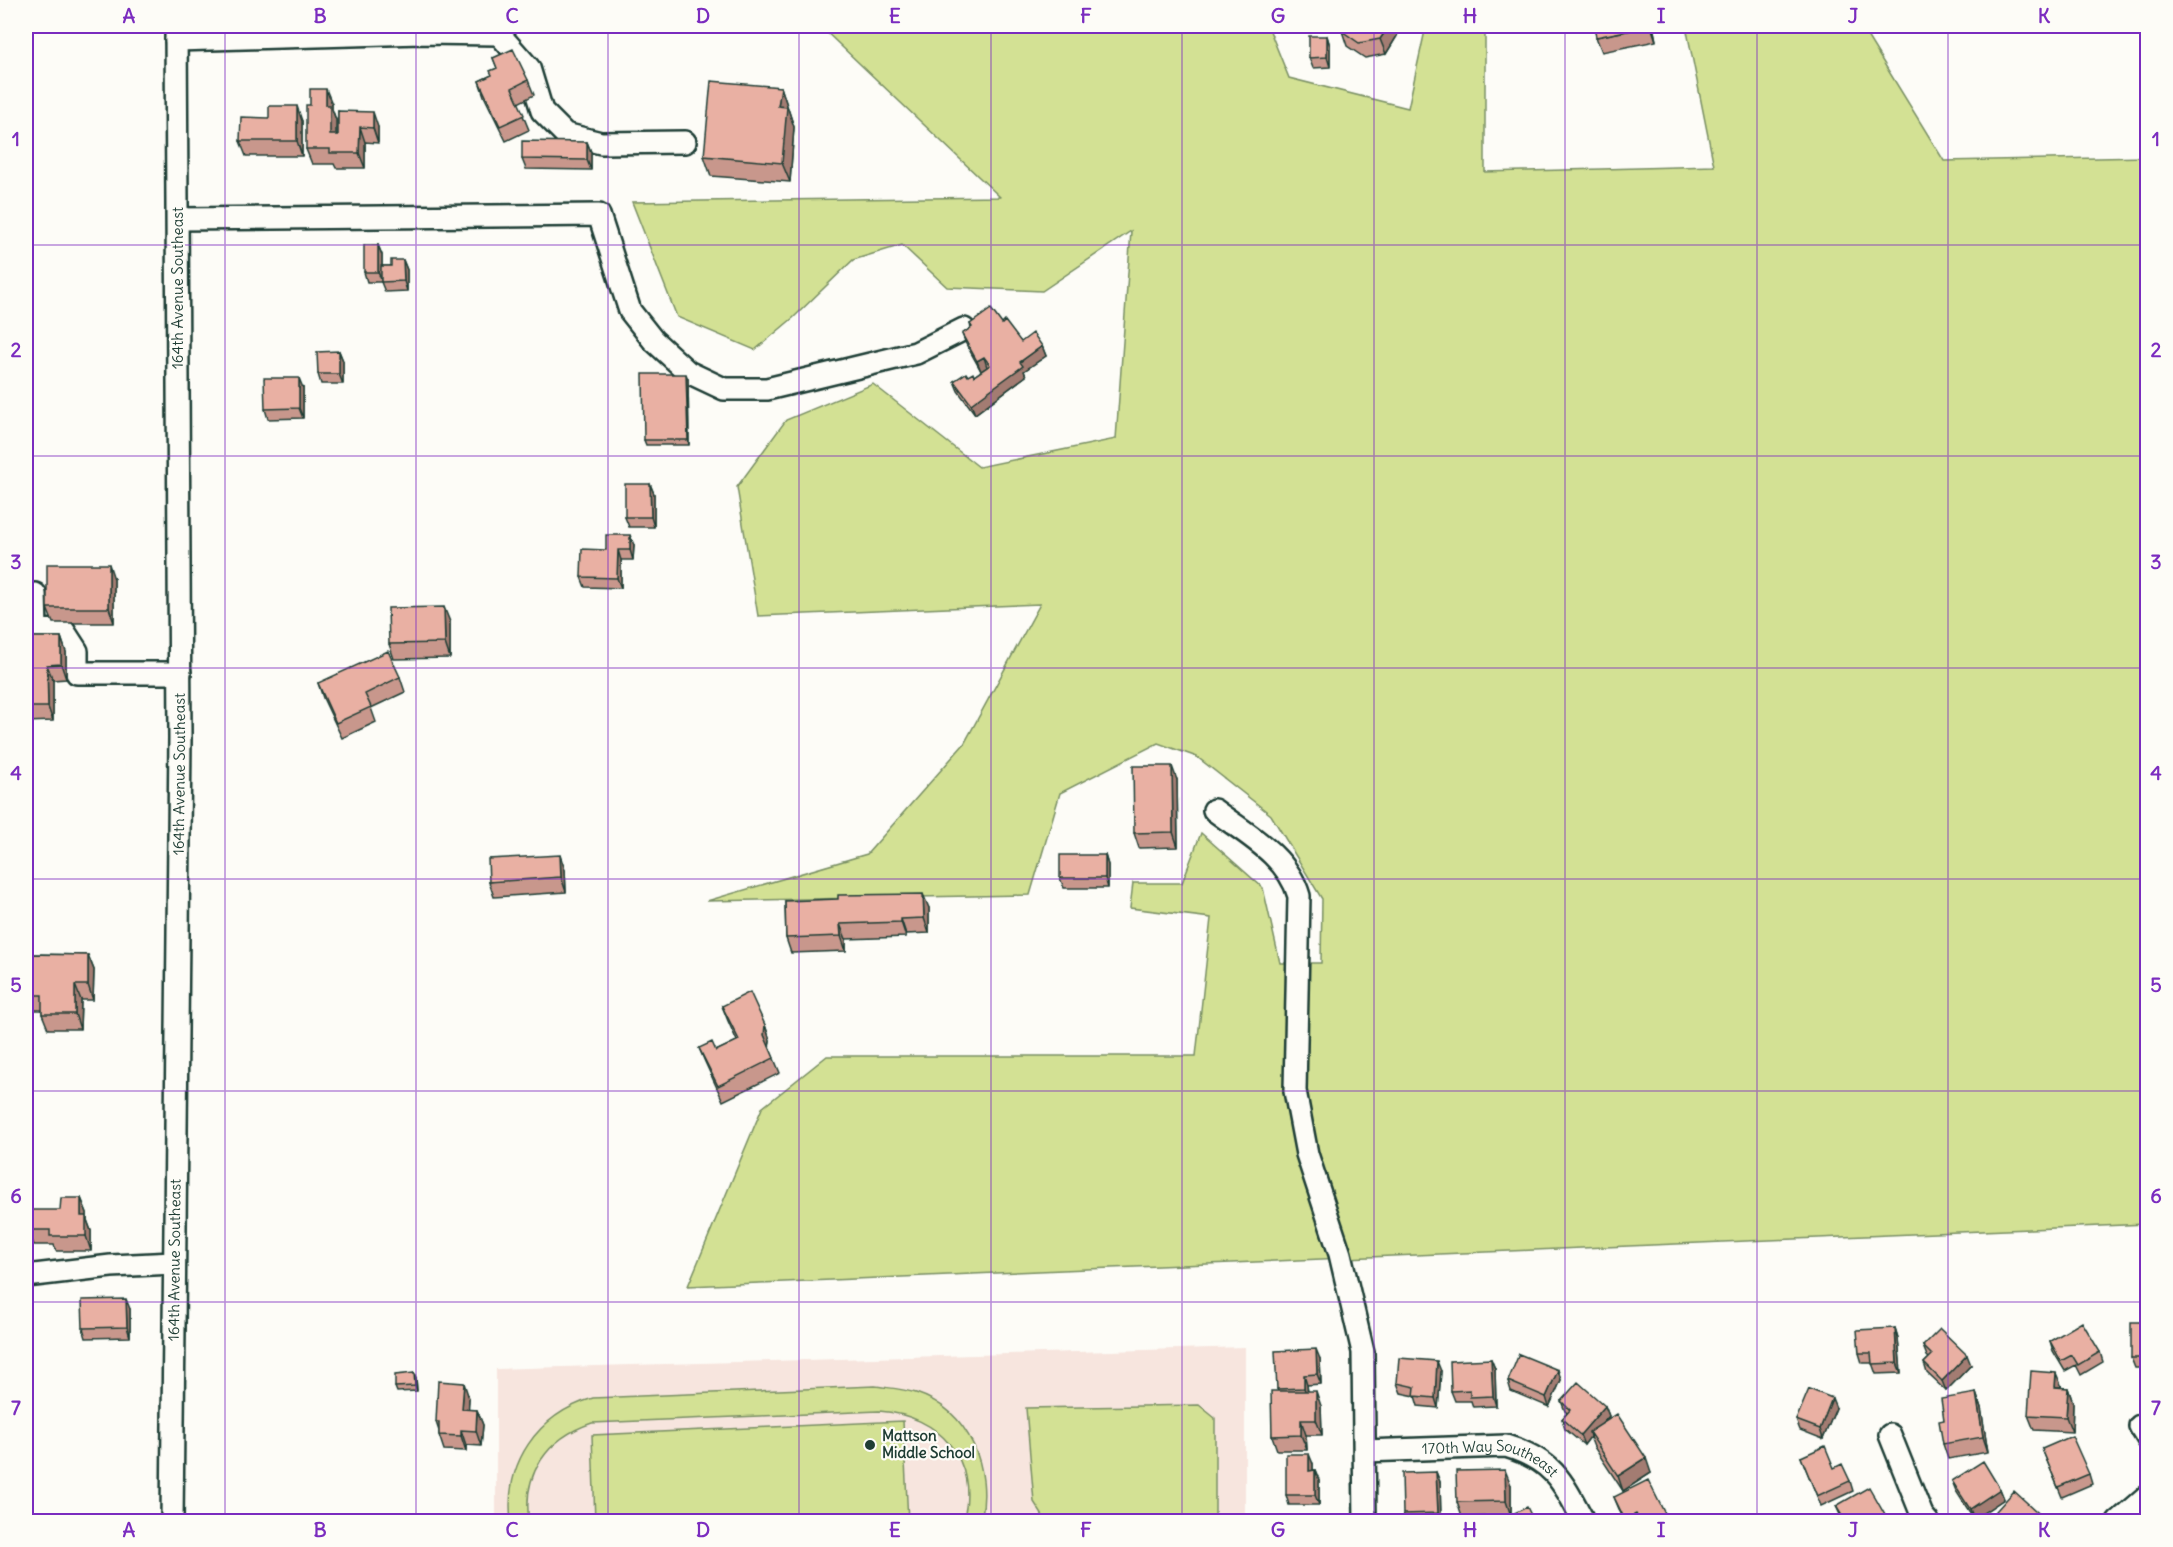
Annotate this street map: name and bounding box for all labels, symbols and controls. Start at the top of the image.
text: A [123,3,136,28]
text: B [313,3,327,28]
text: C [505,3,519,28]
text: D [696,3,710,28]
text: E [889,3,901,28]
text: F [1080,3,1092,28]
text: G [1271,3,1285,28]
text: H [1463,3,1477,28]
text: I [1657,3,1666,28]
text: J [1848,3,1859,28]
text: K [2038,3,2051,28]
text: 1 [12,126,20,151]
text: 1 [2152,126,2160,151]
street label: 164th Avenue Southeast [168,207,187,369]
text: 2 [11,337,22,362]
text: 2 [2151,337,2162,362]
text: 3 [10,549,22,574]
text: 3 [2150,549,2162,574]
street label: 164th Avenue Southeast [169,693,189,855]
text: 4 [10,760,22,785]
text: 4 [2150,760,2162,785]
text: 5 [10,972,22,997]
text: 5 [2150,972,2162,997]
street label: 164th Avenue Southeast [164,1179,185,1341]
text: 6 [10,1183,22,1208]
text: 6 [2150,1183,2162,1208]
text: 7 [11,1395,21,1420]
text: 7 [2151,1395,2161,1420]
place label: Mattson Middle School [882,1426,975,1462]
street label: 170th Way Southeast [1422,1436,1563,1481]
marker: Mattson Middle School [863,1438,877,1452]
text: A [123,1517,136,1542]
text: B [313,1517,327,1542]
text: C [505,1517,519,1542]
text: D [696,1517,710,1542]
text: E [889,1517,901,1542]
text: F [1080,1517,1092,1542]
text: G [1271,1517,1285,1542]
text: H [1463,1517,1477,1542]
text: I [1657,1517,1666,1542]
text: J [1848,1517,1859,1542]
text: K [2038,1517,2051,1542]

